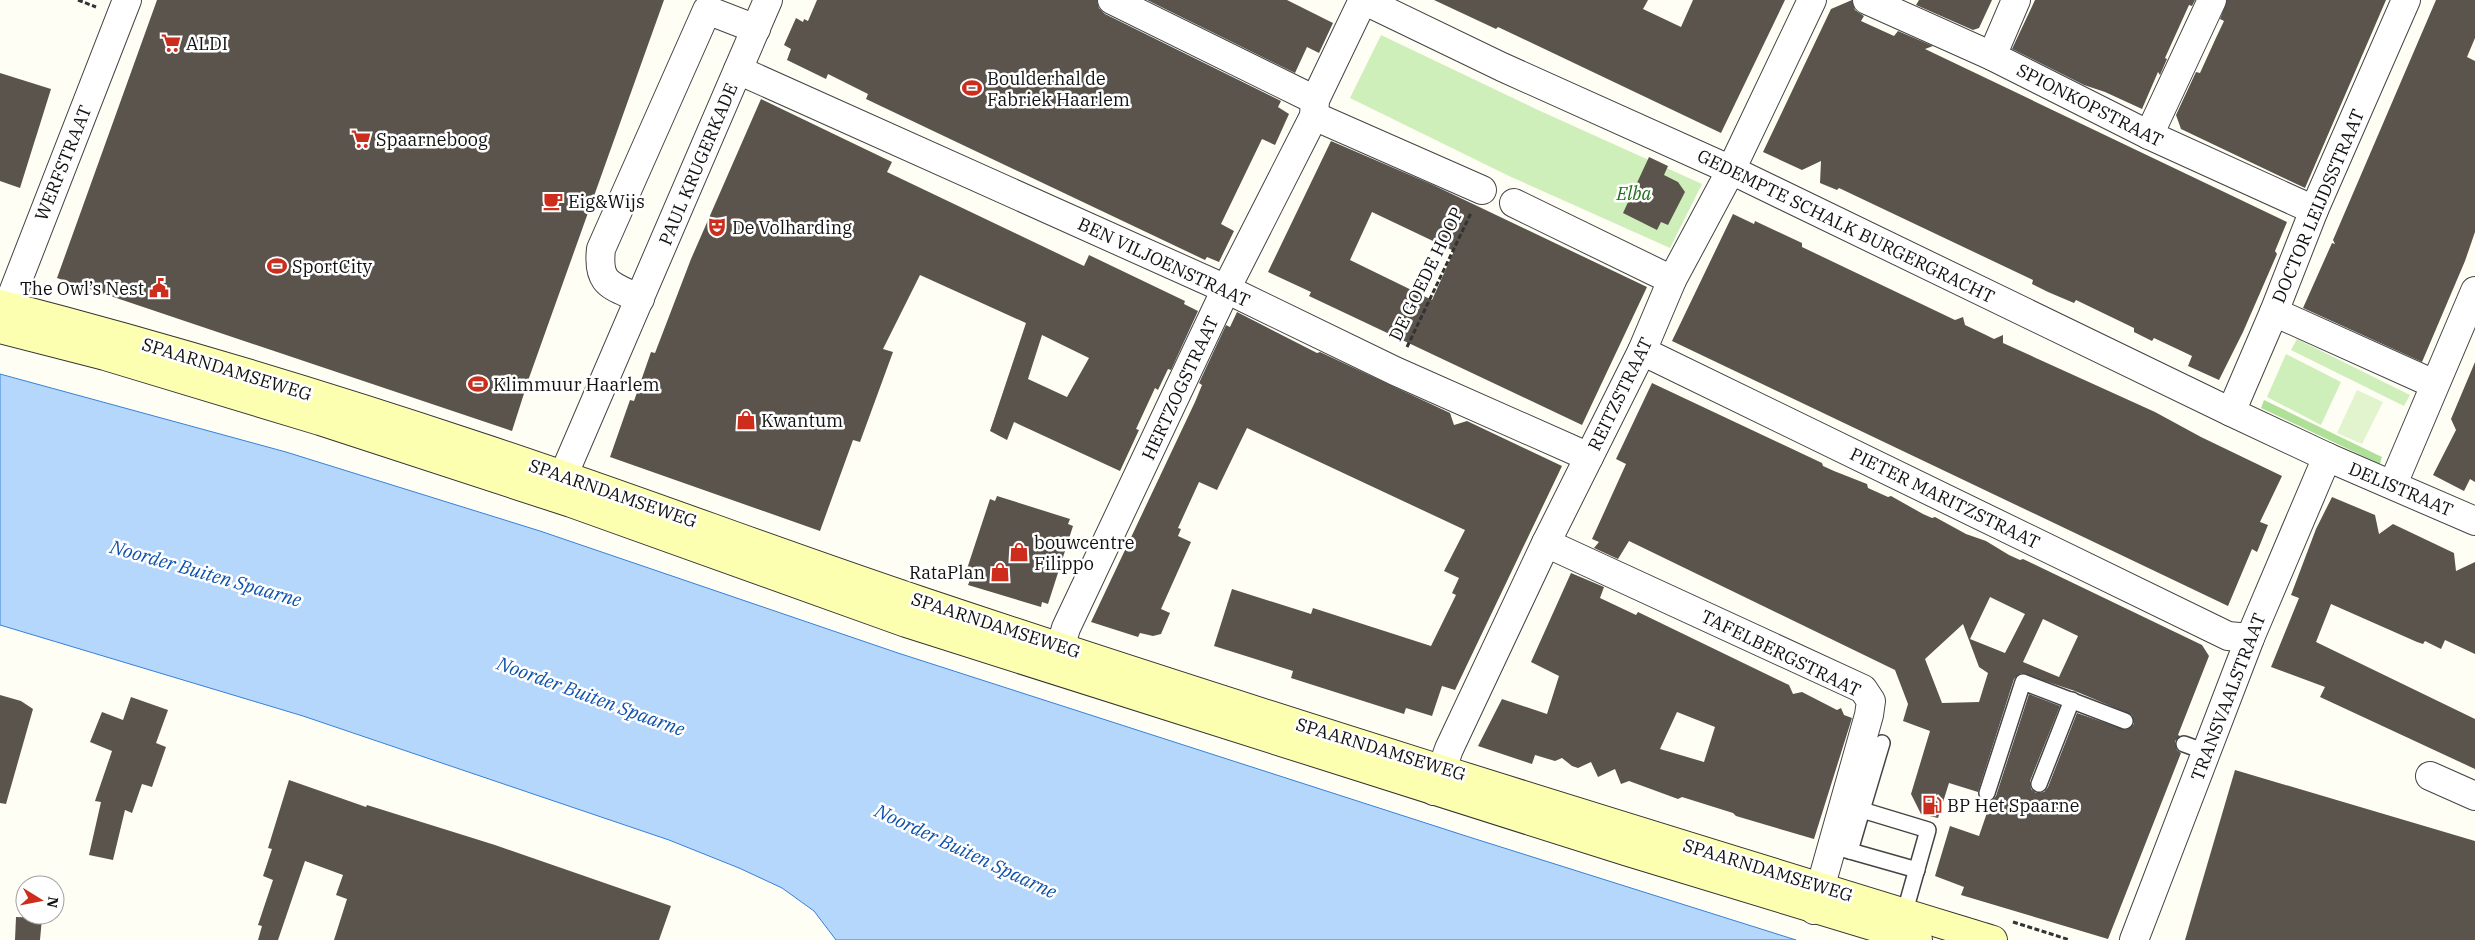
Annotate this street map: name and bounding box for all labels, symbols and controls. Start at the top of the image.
supermarket icon: ALDI [160,32,182,54]
place label: ALDI [186,32,228,55]
street label: SPIONKOPSTRAAT [2013,58,2167,152]
place label: Boulderhal de Fabriek Haarlem [987,67,1130,111]
sports icon: Boulderhal de Fabriek Haarlem [961,77,983,99]
street label: PAUL KRUGERKADE [653,79,743,249]
street label: WERFSTRAAT [29,102,97,224]
street label: DOCTOR LEIJDSSTRAAT [2267,105,2369,306]
supermarket icon: Spaarneboog [350,128,372,150]
place label: Spaarneboog [376,128,488,151]
street label: GEDEMPTE SCHALK BURGERGRACHT [1694,144,1999,308]
park label: Elba [1616,182,1652,205]
cafe icon: Eig&Wijs [542,190,564,212]
place label: Eig&Wijs [568,190,645,213]
street label: DE GOEDE HOOP [1384,203,1468,345]
street label: BEN VILJOENSTRAAT [1074,212,1254,312]
theatre icon: De Volharding [706,216,728,238]
place label: De Volharding [732,216,852,239]
sports icon: SportCity [266,255,288,277]
place label: SportCity [292,255,372,278]
place label: The Owl’s Nest [20,277,144,300]
public building icon: The Owl’s Nest [148,277,170,299]
street label: HERTZOGSTRAAT [1137,312,1224,464]
street label: SPAARNDAMSEWEG [139,332,315,406]
street label: REITZSTRAAT [1583,333,1657,454]
sports icon: Klimmuur Haarlem [467,373,489,395]
place label: Klimmuur Haarlem [493,373,660,396]
shop icon: Kwantum [735,409,757,431]
place label: Kwantum [761,409,843,432]
street label: PIETER MARITZSTRAAT [1846,442,2044,554]
street label: SPAARNDAMSEWEG [526,453,700,533]
street label: DELISTRAAT [2345,457,2457,521]
place label: bouwcentre Filippo [1034,531,1134,575]
water label: Noorder Buiten Spaarne [107,534,305,612]
shop icon: bouwcentre Filippo [1008,541,1030,563]
place label: RataPlan [909,561,985,584]
shop icon: RataPlan [989,561,1011,583]
street label: SPAARNDAMSEWEG [909,587,1083,663]
street label: TAFELBERGSTRAAT [1697,604,1865,702]
street label: TRANSVAALSTRAAT [2185,610,2271,784]
water label: Noorder Buiten Spaarne [493,651,689,741]
street label: SPAARNDAMSEWEG [1293,712,1469,786]
fuel station icon: BP Het Spaarne [1921,794,1943,816]
place label: BP Het Spaarne [1947,794,2079,817]
water label: Noorder Buiten Spaarne [870,798,1061,904]
street label: SPAARNDAMSEWEG [1680,833,1856,907]
north arrow [15,875,65,925]
text: N [43,895,63,909]

